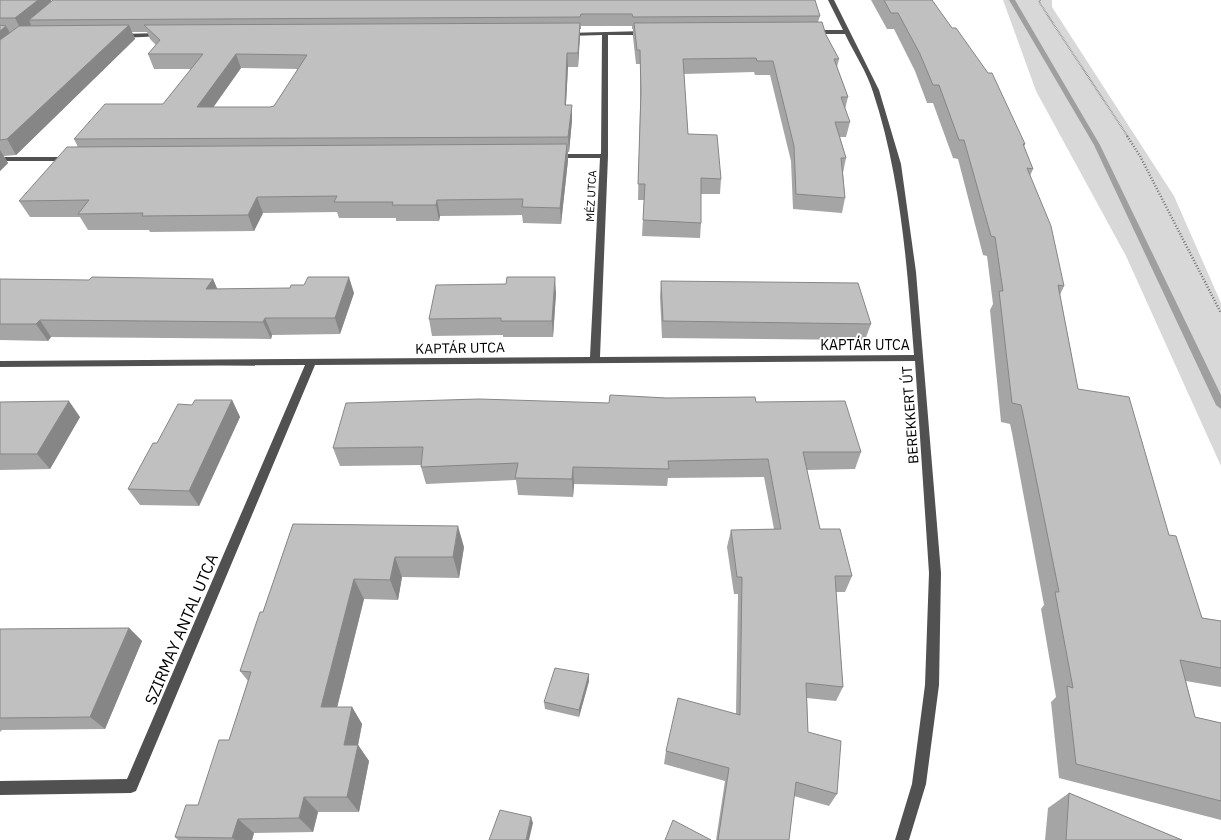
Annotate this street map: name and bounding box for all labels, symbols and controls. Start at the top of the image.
street label: MÉZ UTCA [583,170,599,222]
street label: KAPTÁR UTCA [820,335,910,354]
street label: KAPTÁR UTCA [415,337,505,358]
street label: BEREKKERT ÚT [897,366,922,464]
street label: SZIRMAY ANTAL UTCA [140,550,222,708]

